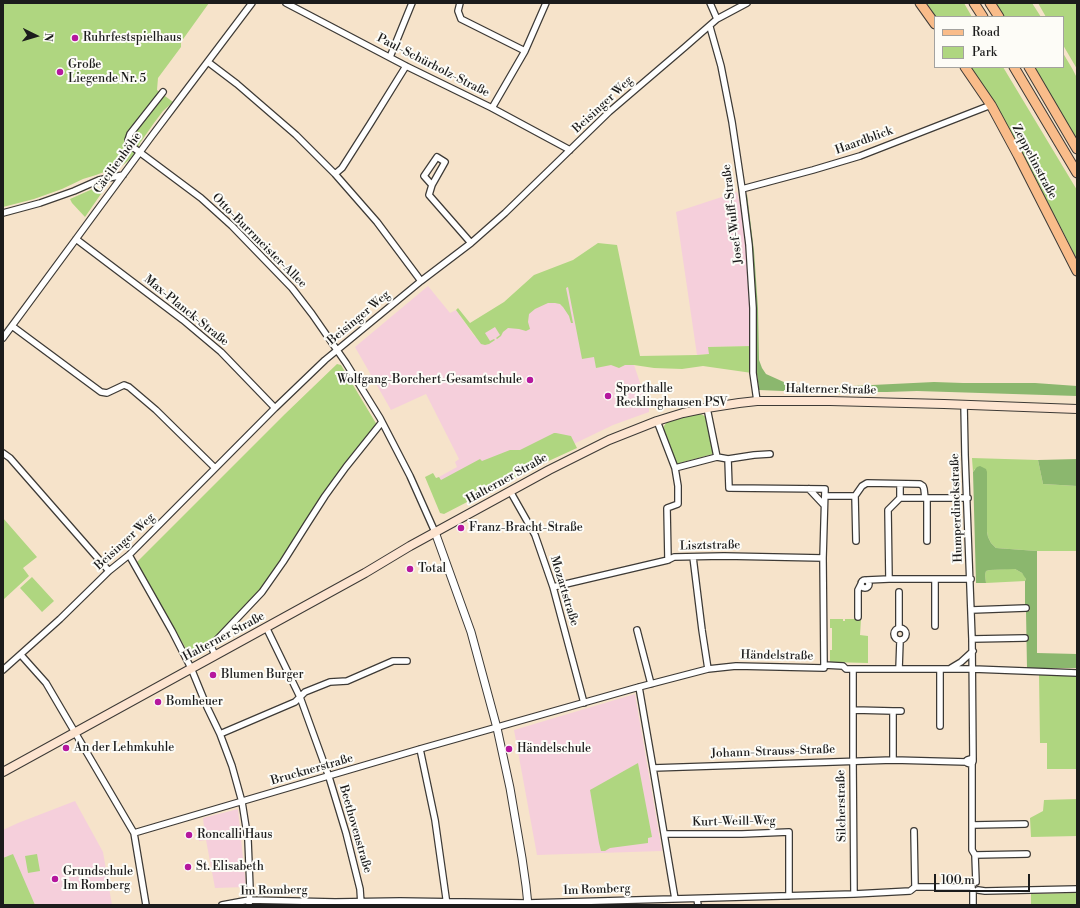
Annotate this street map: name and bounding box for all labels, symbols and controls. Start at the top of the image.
north arrow [16,16,56,56]
legend [934,16,1064,68]
text: Road [972,25,1000,40]
place label: Ruhrfestspielhaus [83,31,182,45]
street label: Paul-Schürholz-Straße [374,31,492,101]
text: N [41,32,55,42]
marker: Ruhrfestspielhaus [70,33,80,43]
text: Park [972,45,997,60]
place label: Große Liegende Nr. 5 [68,58,146,86]
marker: Große Liegende Nr. 5 [55,67,65,77]
street label: Beisinger Weg [570,73,636,137]
street label: Zeppelinstraße [1008,122,1060,202]
street label: Haardblick [833,124,895,158]
street label: Cäcilienhöhe [91,130,145,196]
street label: Josef-Wulff-Straße [720,163,746,265]
street label: Otto-Burrmeister-Allee [209,191,309,291]
street label: Max-Planck-Straße [141,272,231,350]
street label: Beisinger Weg [325,288,393,348]
place label: Wolfgang-Borchert-Gesamtschule [337,373,522,387]
marker: Wolfgang-Borchert-Gesamtschule [525,375,535,385]
place label: Sporthalle Recklinghausen PSV [616,382,728,410]
street label: Halterner Straße [785,382,877,398]
marker: Sporthalle Recklinghausen PSV [603,391,613,401]
street label: Halterner Straße [464,451,550,507]
street label: Humperdinckstraße [948,453,966,563]
street label: Beisinger Weg [92,510,158,574]
place label: Franz-Bracht-Straße [469,521,583,535]
marker: Franz-Bracht-Straße [456,523,466,533]
street label: Lisztstraße [679,538,741,554]
street label: Mozartstraße [547,554,581,628]
place label: Total [418,562,446,576]
marker: Total [405,564,415,574]
street label: Halterner Straße [181,609,267,665]
street label: Händelstraße [740,648,814,664]
place label: Blumen Burger [221,668,304,682]
marker: Blumen Burger [208,670,218,680]
place label: Bomheuer [166,695,223,709]
marker: Bomheuer [153,697,163,707]
place label: An der Lehmkuhle [74,741,174,755]
place label: Händelschule [517,742,591,756]
marker: An der Lehmkuhle [61,743,71,753]
street label: Johann-Strauss-Straße [711,743,835,761]
marker: Händelschule [504,744,514,754]
street label: Brucknerstraße [269,751,355,789]
street label: Silcherstraße [834,770,850,842]
street label: Beethovenstraße [336,783,374,875]
street label: Kurt-Weill-Weg [692,814,776,830]
place label: Roncalli Haus [197,828,273,842]
marker: Roncalli Haus [184,830,194,840]
place label: St. Elisabeth [196,860,264,874]
marker: St. Elisabeth [183,862,193,872]
place label: Grundschule Im Romberg [63,865,133,893]
scale bar [936,866,1032,892]
text: 100 m [941,873,975,888]
marker: Grundschule Im Romberg [50,874,60,884]
street label: Im Romberg [563,882,631,898]
street label: Im Romberg [240,883,308,899]

